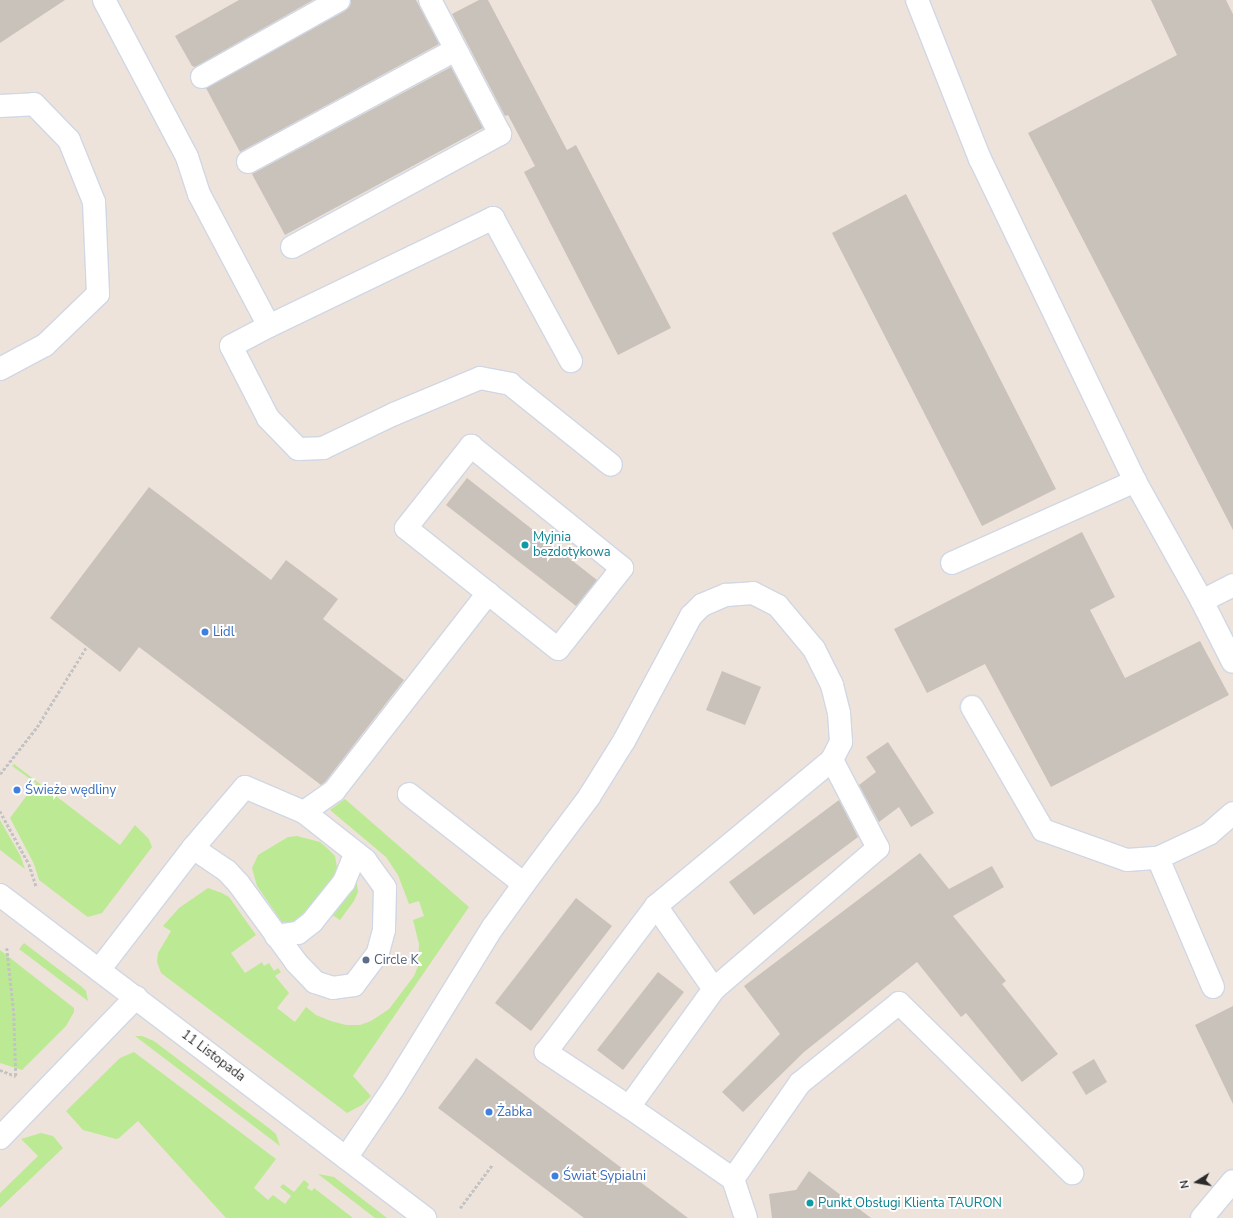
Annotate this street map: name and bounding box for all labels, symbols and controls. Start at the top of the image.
place label: Myjnia bezdotykowa [533,530,611,561]
marker: Myjnia bezdotykowa [520,540,530,550]
place label: Lidl [213,624,235,640]
marker: Lidl [200,627,210,637]
place label: Świeże wędliny [25,782,116,798]
marker: Świeże wędliny [12,785,22,795]
place label: Circle K [374,952,419,968]
marker: Circle K [361,955,371,965]
street label: 11 Listopada [178,1027,248,1085]
place label: Żabka [497,1104,532,1120]
marker: Żabka [484,1107,494,1117]
north arrow [1177,1162,1217,1202]
place label: Świat Sypialni [563,1168,646,1184]
marker: Świat Sypialni [550,1171,560,1181]
text: N [1177,1179,1193,1190]
place label: Punkt Obsługi Klienta TAURON [818,1195,1002,1211]
marker: Punkt Obsługi Klienta TAURON [805,1198,815,1208]

